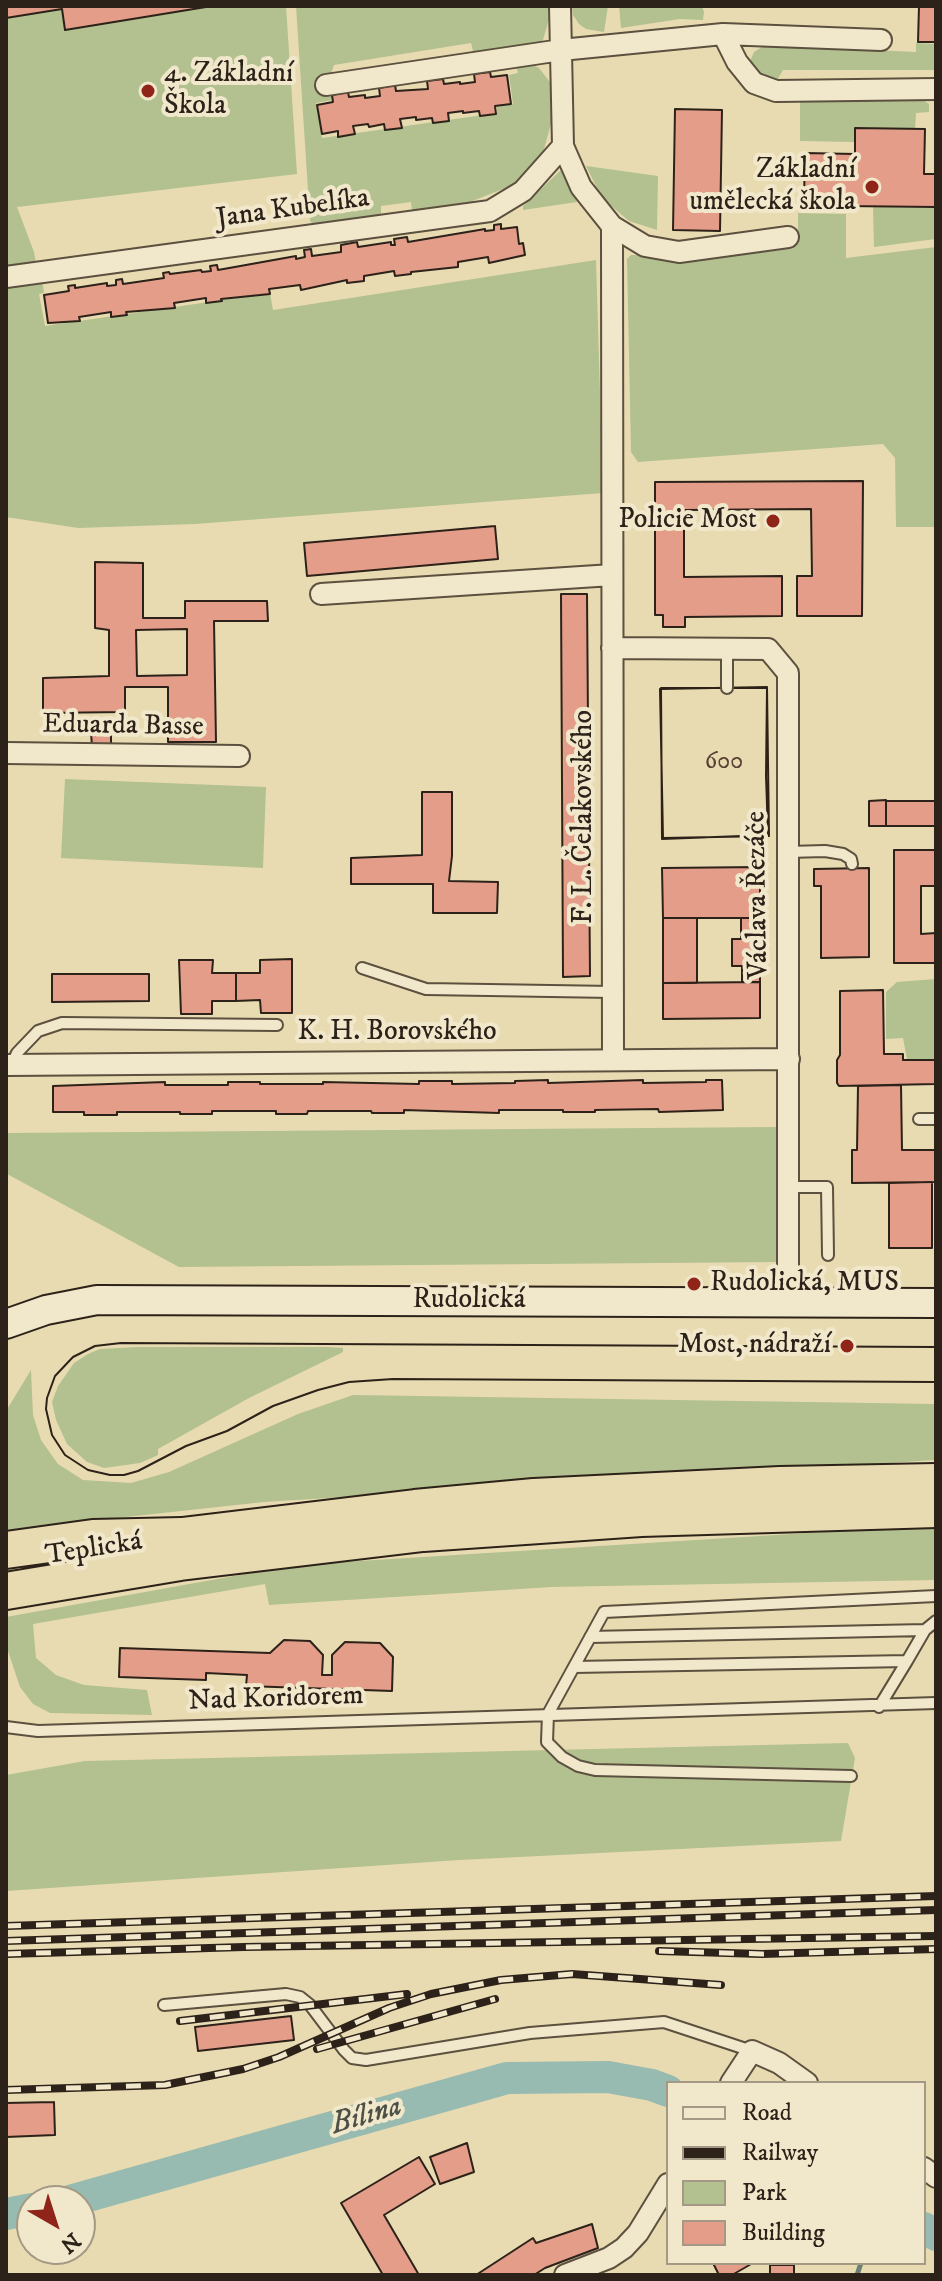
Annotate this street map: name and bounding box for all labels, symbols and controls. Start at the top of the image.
place label: 4. Základní Škola [164,58,293,124]
marker: 4. Základní Škola [139,82,157,100]
place label: Základní umělecká škola [689,154,856,220]
marker: Základní umělecká škola [863,178,881,196]
street label: Jana Kubelíka [214,183,372,237]
place label: Policie Most [618,504,757,538]
marker: Policie Most [764,512,782,530]
street label: Eduarda Basse [42,709,204,745]
street label: F. L. Čelakovského [568,710,602,924]
house number: 600 [705,749,743,777]
street label: Václava Řezáče [741,811,777,979]
street label: K. H. Borovského [297,1016,497,1050]
place label: Rudolická, MUS [710,1267,899,1301]
marker: Rudolická, MUS [685,1275,703,1293]
street label: Rudolická [412,1284,526,1318]
place label: Most, nádraží [678,1329,831,1363]
marker: Most, nádraží [838,1337,856,1355]
street label: Teplická [43,1526,145,1574]
street label: Nad Koridorem [188,1680,364,1720]
legend [666,2081,926,2265]
water label: Bílina [328,2090,406,2144]
text: Road [742,2098,792,2128]
text: Railway [742,2138,818,2168]
text: Park [742,2178,787,2208]
north arrow [16,2185,96,2265]
text: Building [742,2218,825,2248]
text: N [55,2226,86,2259]

